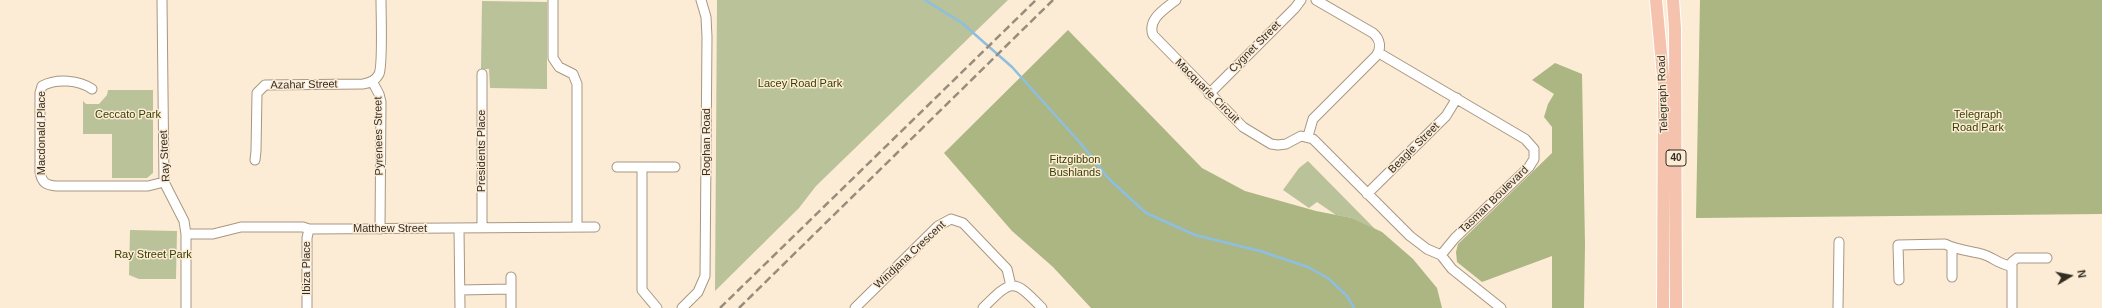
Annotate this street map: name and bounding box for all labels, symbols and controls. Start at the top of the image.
street label: Cygnet Street [1227,19,1283,75]
street label: Telegraph Road [1655,55,1671,133]
street label: Macquarie Circuit [1172,56,1242,126]
park label: Lacey Road Park [758,77,842,91]
street label: Azahar Street [270,78,338,92]
street label: Macdonald Place [35,91,49,175]
street label: Pyrenees Street [372,96,386,176]
park label: Ceccato Park [95,108,161,122]
street label: Roghan Road [700,108,714,176]
park label: Telegraph Road Park [1952,108,2004,134]
street label: Presidents Place [475,110,489,192]
street label: Beagle Street [1386,120,1442,176]
street label: Ray Street [157,130,173,182]
road number: 40 [1666,150,1686,166]
park label: Fitzgibbon Bushlands [1049,153,1101,179]
street label: Tasman Boulevard [1457,164,1531,236]
street label: Windjana Crescent [872,218,948,292]
street label: Matthew Street [353,222,427,236]
street label: Ibiza Place [300,241,314,295]
park label: Ray Street Park [114,248,192,262]
north arrow [2050,256,2090,296]
text: N [2075,269,2088,279]

